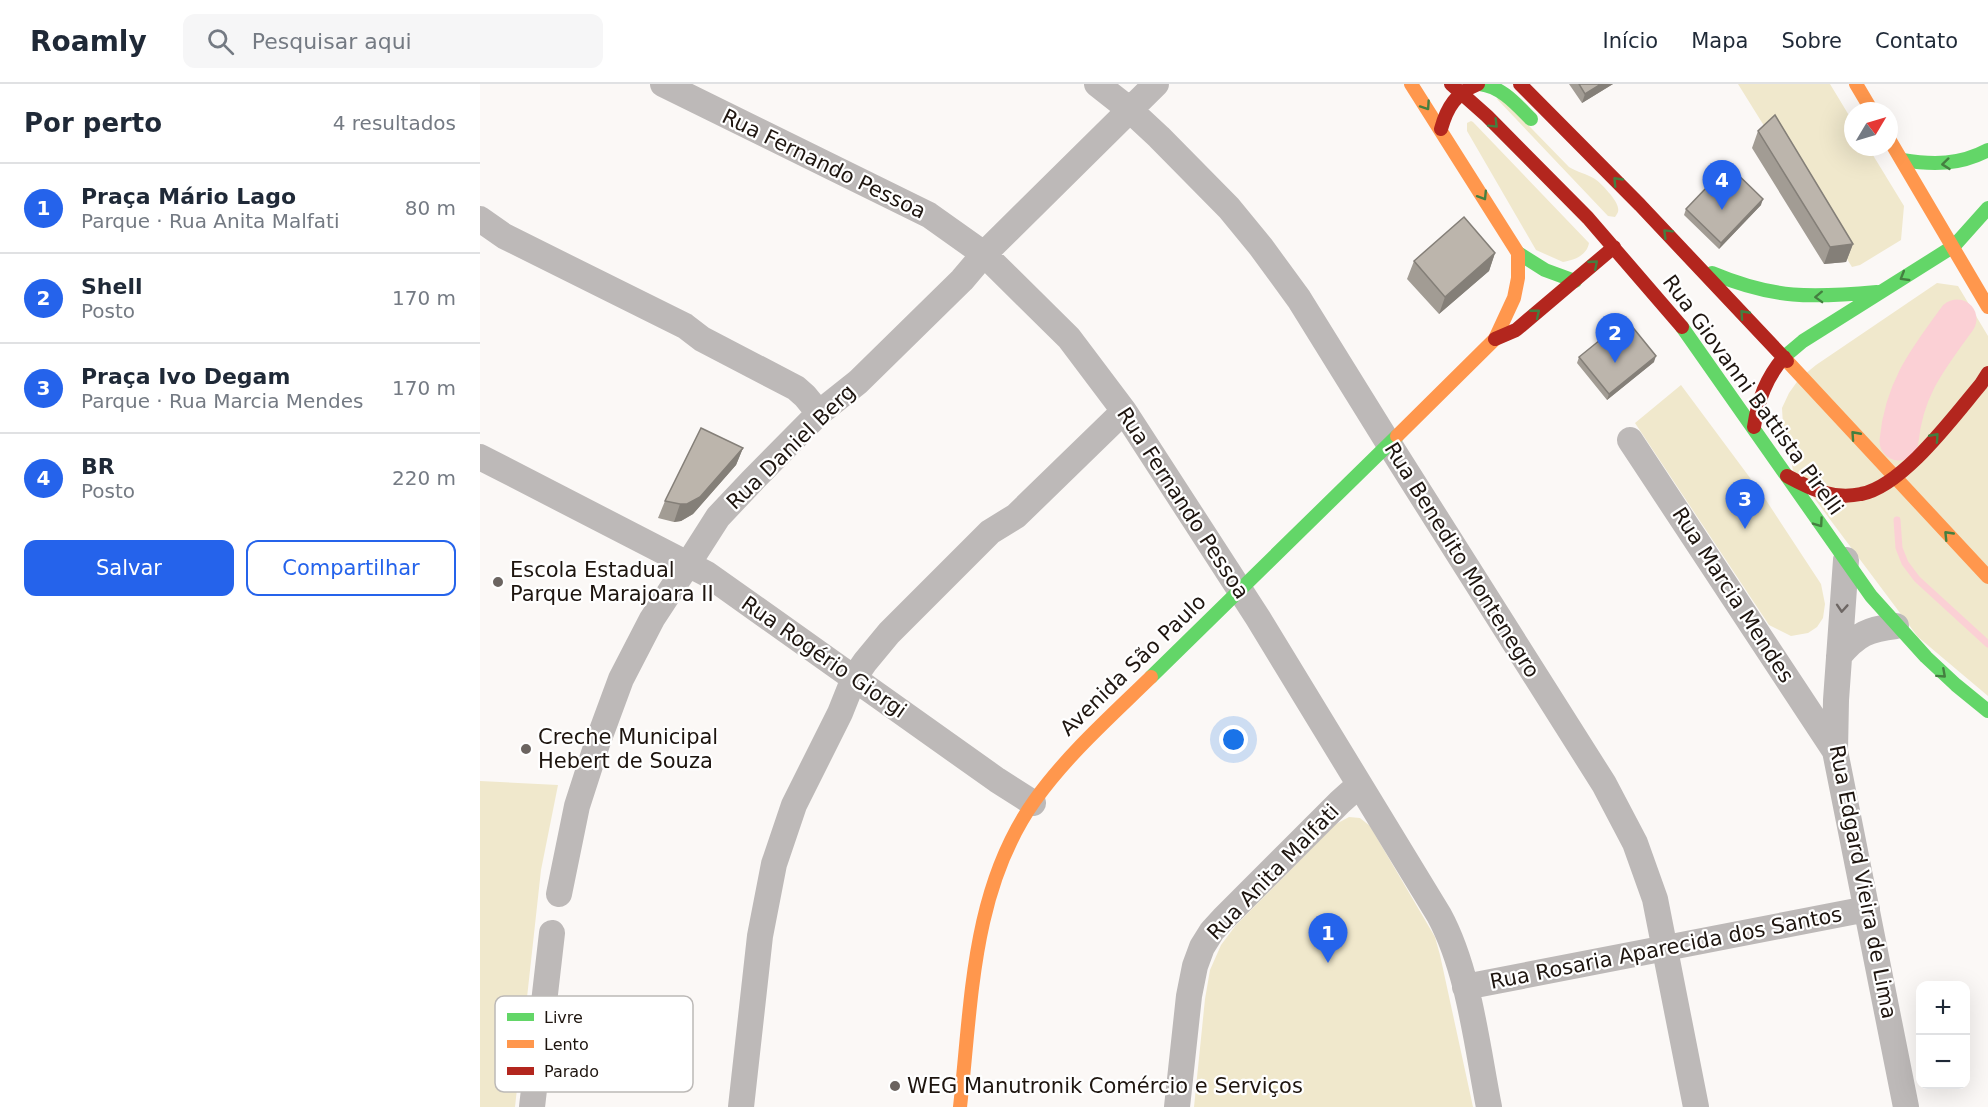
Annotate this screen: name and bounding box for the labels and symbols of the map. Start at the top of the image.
one-way arrow [1419,100,1430,111]
north arrow [1844,102,1898,156]
street label: Rua Fernando Pessoa [718,104,930,224]
one-way arrow [1487,116,1498,127]
one-way arrow [1941,157,1951,169]
pin: 4 [1702,160,1742,210]
one-way arrow [1613,177,1624,187]
one-way arrow [1475,190,1487,200]
one-way arrow [1664,229,1675,240]
one-way arrow [1588,260,1598,271]
one-way arrow [1900,269,1910,281]
street label: Rua Giovanni Battista Pirelli [1658,270,1848,520]
one-way arrow [1814,291,1823,303]
one-way arrow [1530,309,1541,320]
one-way arrow [1740,310,1751,321]
pin: 2 [1596,314,1634,363]
street label: Rua Daniel Berg [722,380,860,514]
street label: Rua Fernando Pessoa [1112,403,1254,603]
one-way arrow [1851,431,1862,442]
one-way arrow [1928,433,1939,443]
street label: Rua Benedito Montenegro [1379,438,1545,682]
pin: 3 [1726,480,1764,529]
street label: Rua Marcia Mendes [1667,503,1799,687]
one-way arrow [1812,516,1823,527]
one-way arrow [1944,531,1955,542]
place label: Escola Estadual Parque Marajoara II [510,558,714,606]
marker: Escola Estadual Parque Marajoara II [491,575,505,589]
street label: Avenida São Paulo [1055,589,1211,741]
street label: Rua Rogério Giorgi [737,591,911,723]
one-way arrow [1836,603,1849,612]
one-way arrow [1935,667,1946,678]
place label: Creche Municipal Hebert de Souza [538,725,718,773]
your location [1219,725,1248,754]
marker: Creche Municipal Hebert de Souza [519,742,533,756]
street label: Rua Edgard Vieira de Lima [1825,743,1901,1021]
street label: Rua Anita Malfati [1202,799,1344,945]
street label: Rua Rosaria Aparecida dos Santos [1488,902,1844,994]
pin: 1 [1308,914,1348,963]
legend [495,996,693,1092]
text: Livre [544,1008,583,1027]
text: Lento [544,1035,589,1054]
text: Parado [544,1062,599,1081]
place label: WEG Manutronik Comércio e Serviços [907,1074,1303,1098]
marker: WEG Manutronik Comércio e Serviços [888,1079,902,1093]

